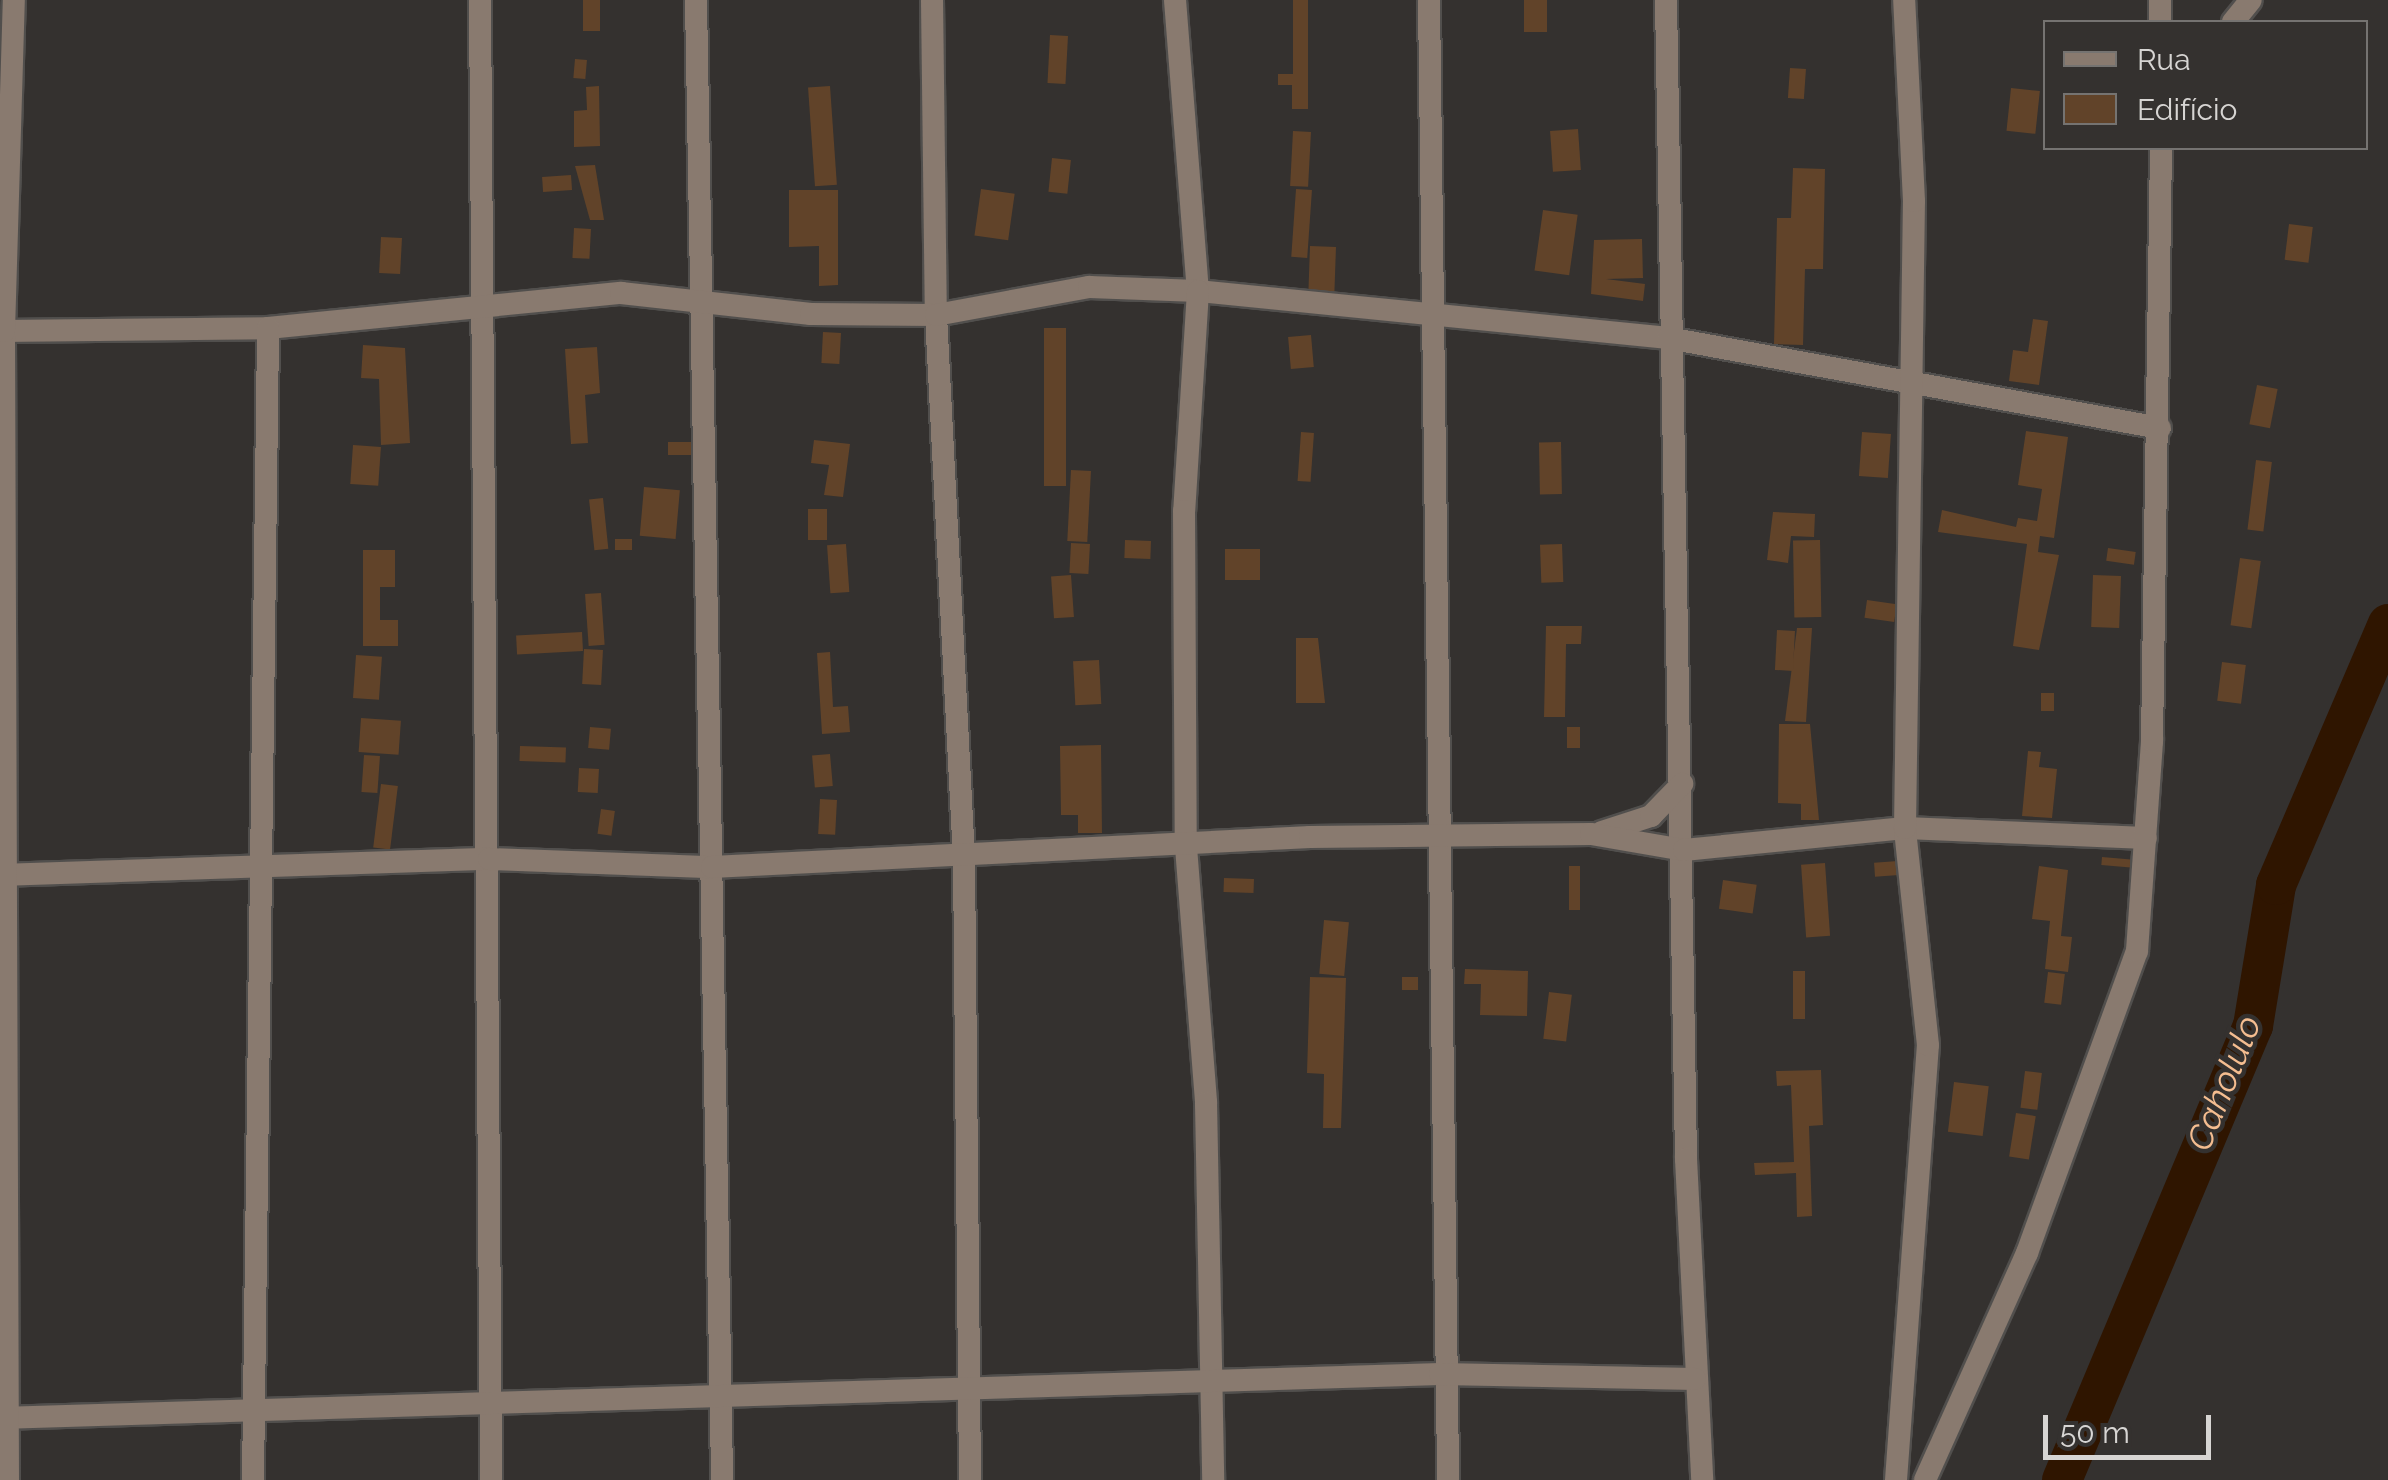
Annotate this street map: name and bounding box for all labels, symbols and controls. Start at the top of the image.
legend [2043,20,2368,150]
text: Rua [2137,42,2191,77]
text: Edifício [2137,92,2237,127]
water label: Caholulo [2178,1009,2270,1157]
scale bar [2048,1395,2216,1457]
text: 50 m [2060,1415,2130,1450]

